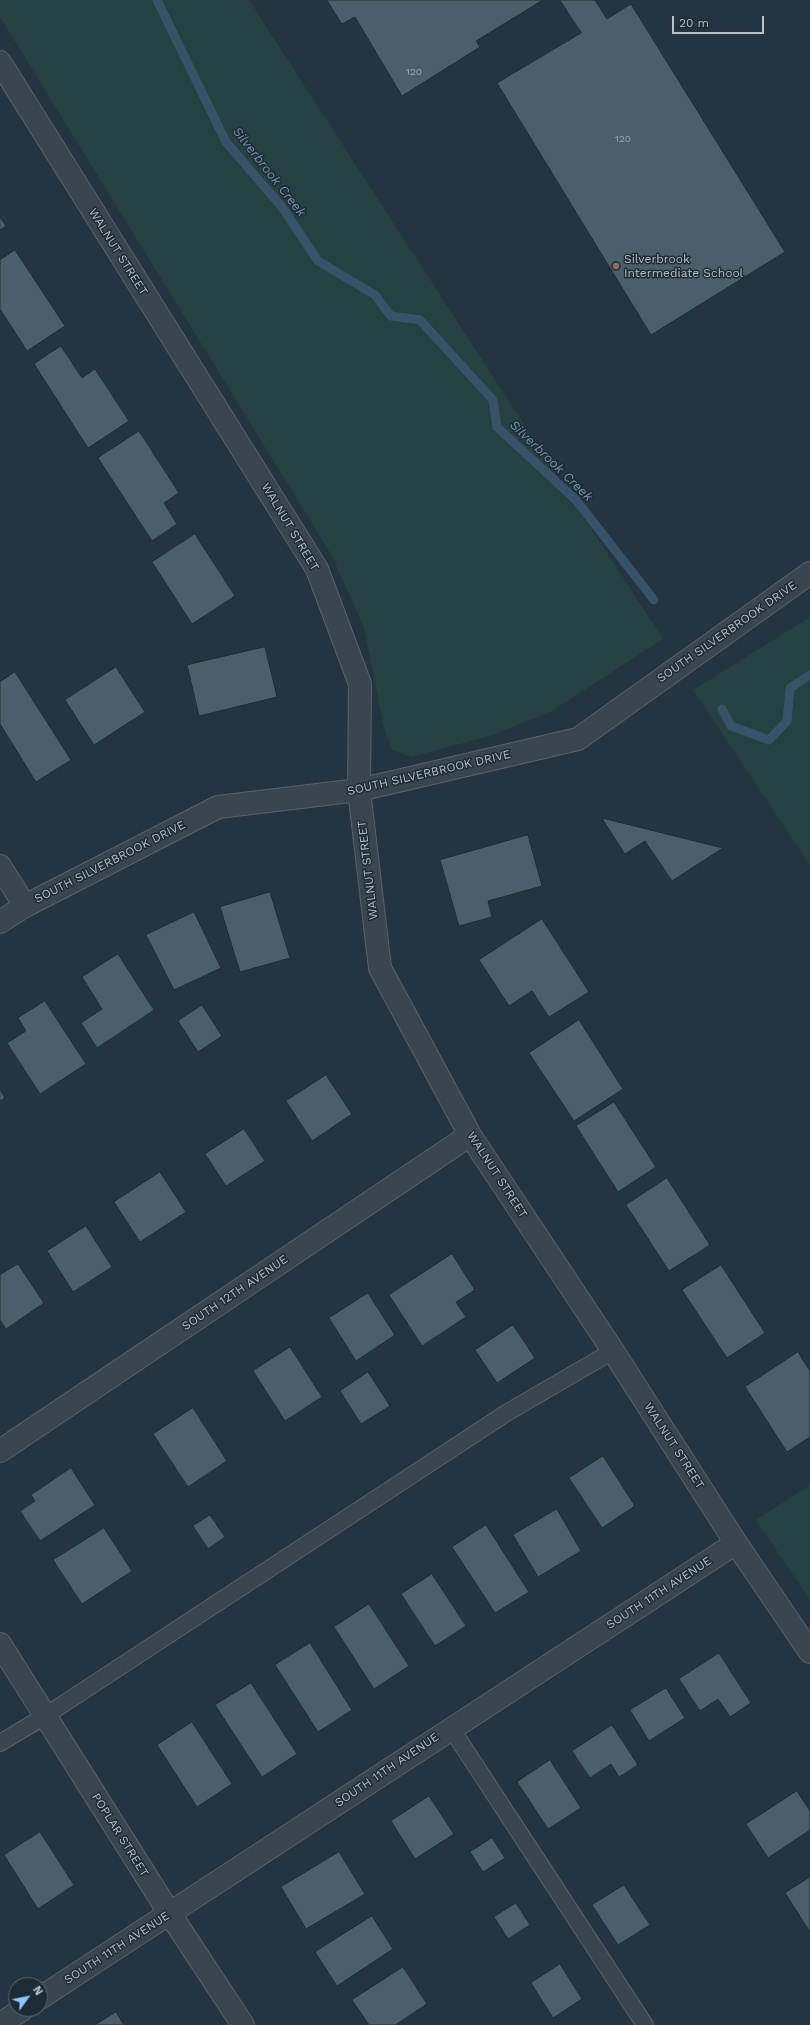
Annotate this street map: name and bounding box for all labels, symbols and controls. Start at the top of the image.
scale bar [674,8,766,34]
text: 20 m [679,16,709,30]
house number: 120 [406,66,422,78]
water label: Silverbrook Creek [229,124,309,220]
house number: 120 [615,133,631,145]
street label: WALNUT STREET [85,206,151,298]
place label: Silverbrook Intermediate School [624,252,743,280]
marker: Silverbrook Intermediate School [611,261,621,271]
water label: Silverbrook Creek [506,417,596,505]
street label: WALNUT STREET [258,480,322,574]
street label: SOUTH SILVERBROOK DRIVE [654,578,800,686]
street label: SOUTH SILVERBROOK DRIVE [346,747,512,799]
street label: SOUTH SILVERBROOK DRIVE [32,818,188,906]
street label: WALNUT STREET [355,820,381,920]
street label: WALNUT STREET [464,1129,530,1221]
street label: SOUTH 12TH AVENUE [179,1252,291,1334]
street label: WALNUT STREET [641,1400,707,1492]
street label: SOUTH 11TH AVENUE [604,1554,714,1632]
street label: SOUTH 11TH AVENUE [332,1730,442,1810]
street label: POPLAR STREET [88,1791,152,1879]
street label: SOUTH 11TH AVENUE [62,1909,172,1987]
north arrow [8,1977,48,2017]
text: N [30,1984,45,1998]

